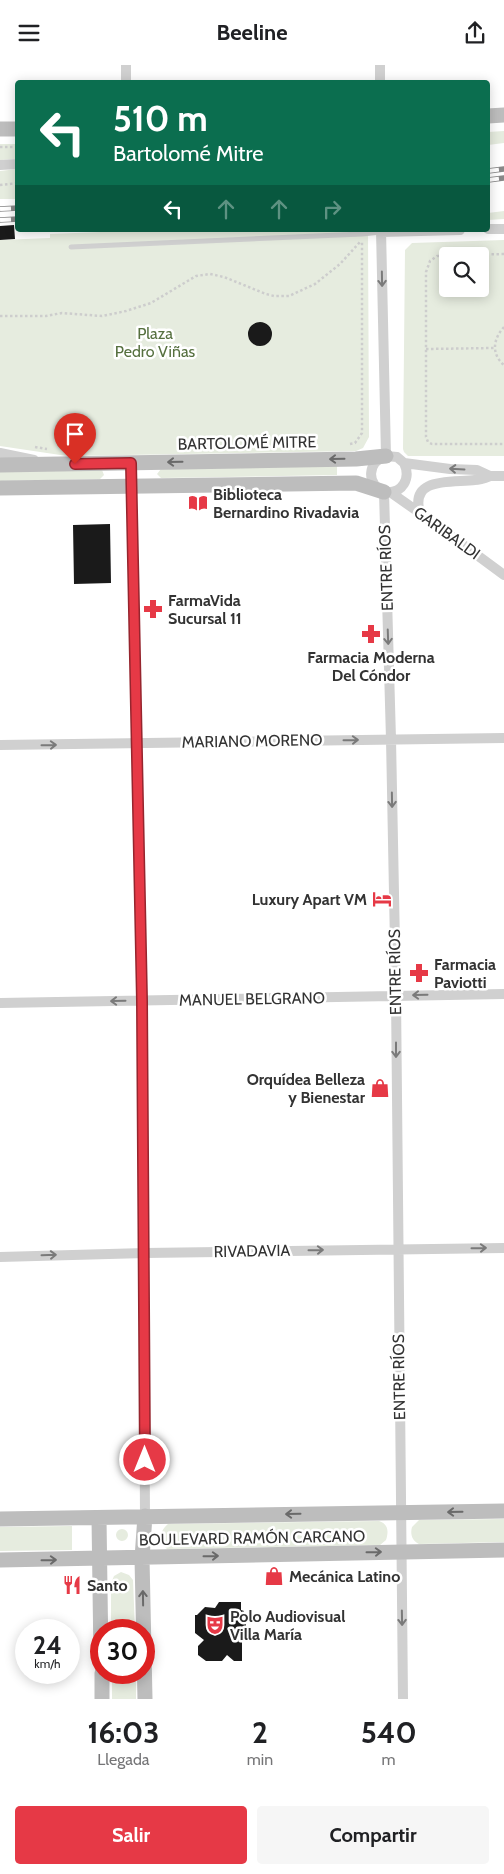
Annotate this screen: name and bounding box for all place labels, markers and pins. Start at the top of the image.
pin [54,413,96,464]
place label: Biblioteca Bernardino Rivadavia [213,485,359,522]
library icon: Biblioteca Bernardino Rivadavia [187,492,209,514]
place label: FarmaVida Sucursal 11 [168,591,242,628]
pharmacy icon: FarmaVida Sucursal 11 [142,598,164,620]
pharmacy icon: Farmacia Moderna Del Cóndor [360,623,382,645]
place label: Farmacia Moderna Del Cóndor [307,648,435,685]
hotel icon: Luxury Apart VM [371,888,393,910]
place label: Luxury Apart VM [252,890,367,909]
place label: Farmacia Paviotti [434,955,496,992]
pharmacy icon: Farmacia Paviotti [408,962,430,984]
place label: Orquídea Belleza y Bienestar [247,1070,366,1107]
shop icon: Orquídea Belleza y Bienestar [369,1077,391,1099]
shop icon: Mecánica Latino [263,1565,285,1587]
place label: Mecánica Latino [289,1567,400,1586]
restaurant icon: Santo [61,1574,83,1596]
place label: Santo [87,1576,128,1595]
place label: Polo Audiovisual Villa María [230,1607,345,1644]
theatre icon: Polo Audiovisual Villa María [204,1614,226,1636]

